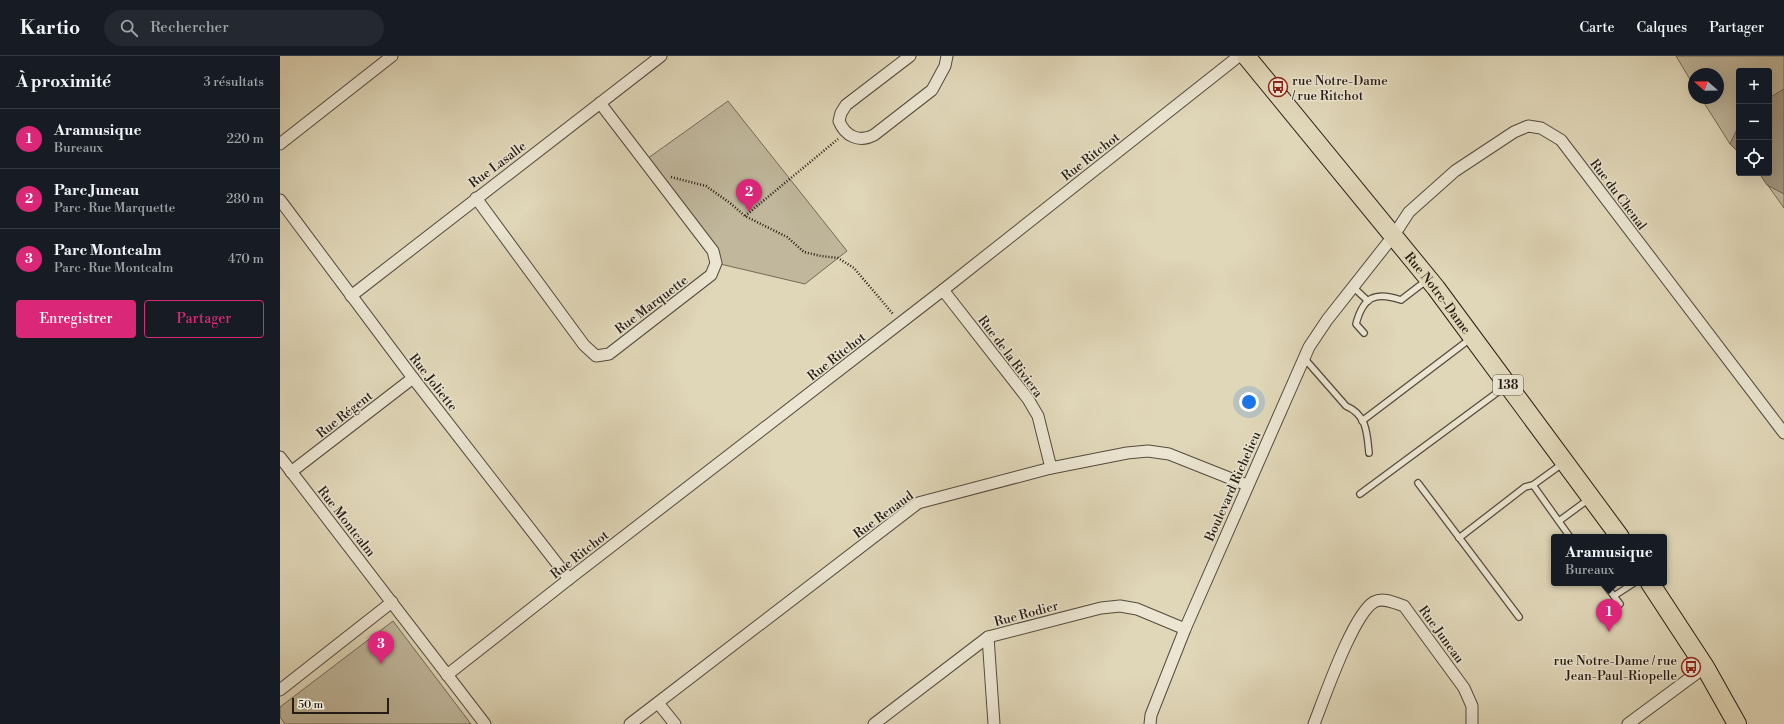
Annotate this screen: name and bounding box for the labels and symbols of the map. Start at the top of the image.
north arrow [1688,68,1724,104]
place label: rue Notre-Dame / rue Ritchot [1291,73,1388,104]
bus stop icon: rue Notre-Dame / rue Ritchot [1267,76,1289,98]
street label: Rue Ritchot [1058,129,1123,184]
street label: Rue Lasalle [466,138,530,191]
street label: Rue du Chenal [1586,156,1650,233]
pin: 2 [736,179,762,212]
street label: Rue Notre-Dame [1401,249,1474,338]
street label: Rue Marquette [612,272,691,337]
street label: Rue de la Riviera [974,313,1046,401]
street label: Rue Ritchot [804,329,869,384]
street label: Rue Joliette [406,351,461,415]
road number: 138 [1493,375,1523,395]
street label: Rue Régent [313,388,376,442]
your location [1239,392,1259,412]
street label: Boulevard Richelieu [1201,428,1265,545]
street label: Rue Montcalm [314,483,379,561]
street label: Rue Renaud [850,487,917,542]
street label: Rue Ritchot [547,527,612,582]
street label: Rue Rodier [992,598,1060,630]
pin: 1 [1596,599,1622,632]
street label: Rue Juneau [1415,603,1468,667]
pin: 3 [368,631,394,664]
place label: rue Notre-Dame / rue Jean-Paul-Riopelle [1553,653,1677,684]
bus stop icon: rue Notre-Dame / rue Jean-Paul-Riopelle [1680,656,1702,678]
scale bar [292,696,389,715]

